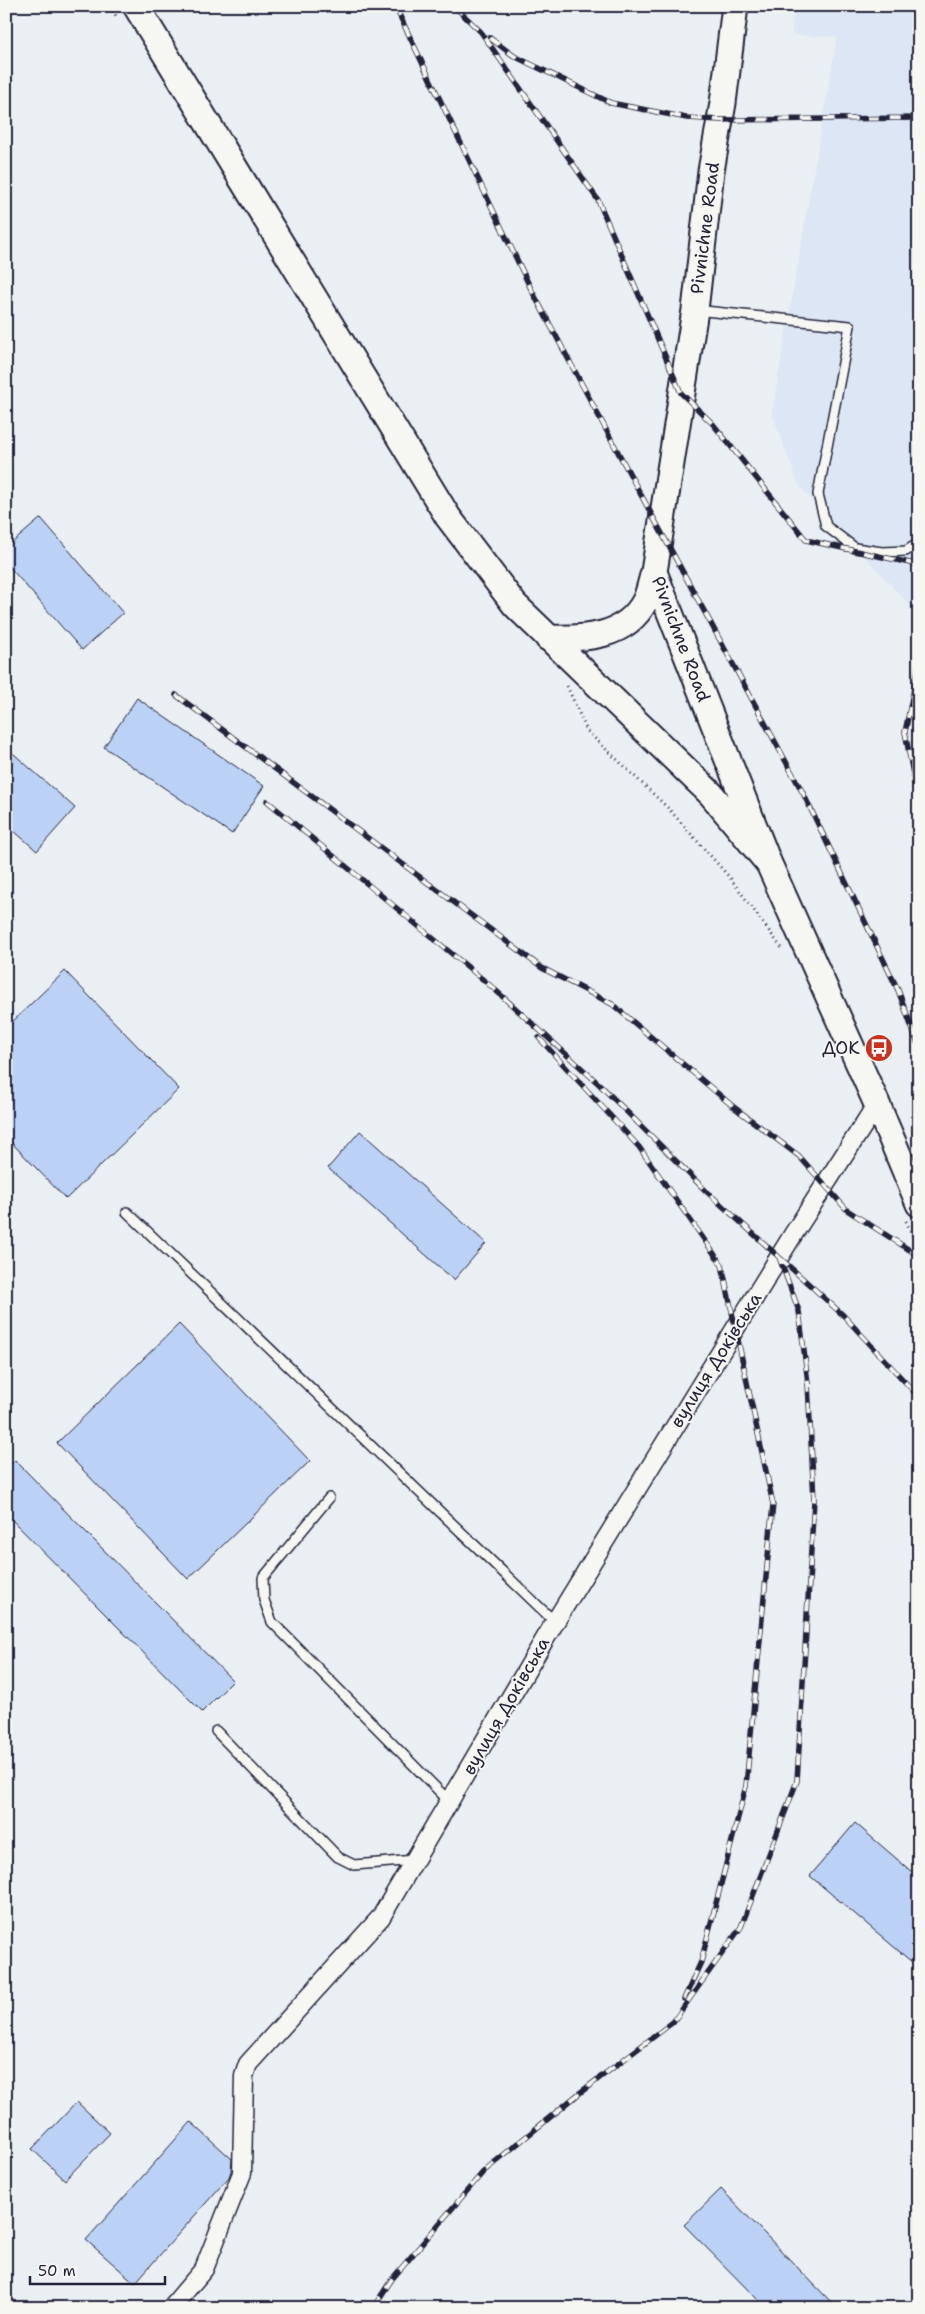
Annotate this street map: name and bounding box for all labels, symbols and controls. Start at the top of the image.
street label: Pivnichne Road [685,161,725,295]
street label: Pivnichne Road [646,573,716,705]
bus stop icon: ДОК [864,1033,894,1063]
place label: ДОК [822,1036,860,1060]
street label: вулиця Доківська [665,1288,767,1432]
street label: вулиця Доківська [457,1633,555,1779]
scale bar [30,2254,165,2286]
text: 50 m [38,2261,76,2281]

